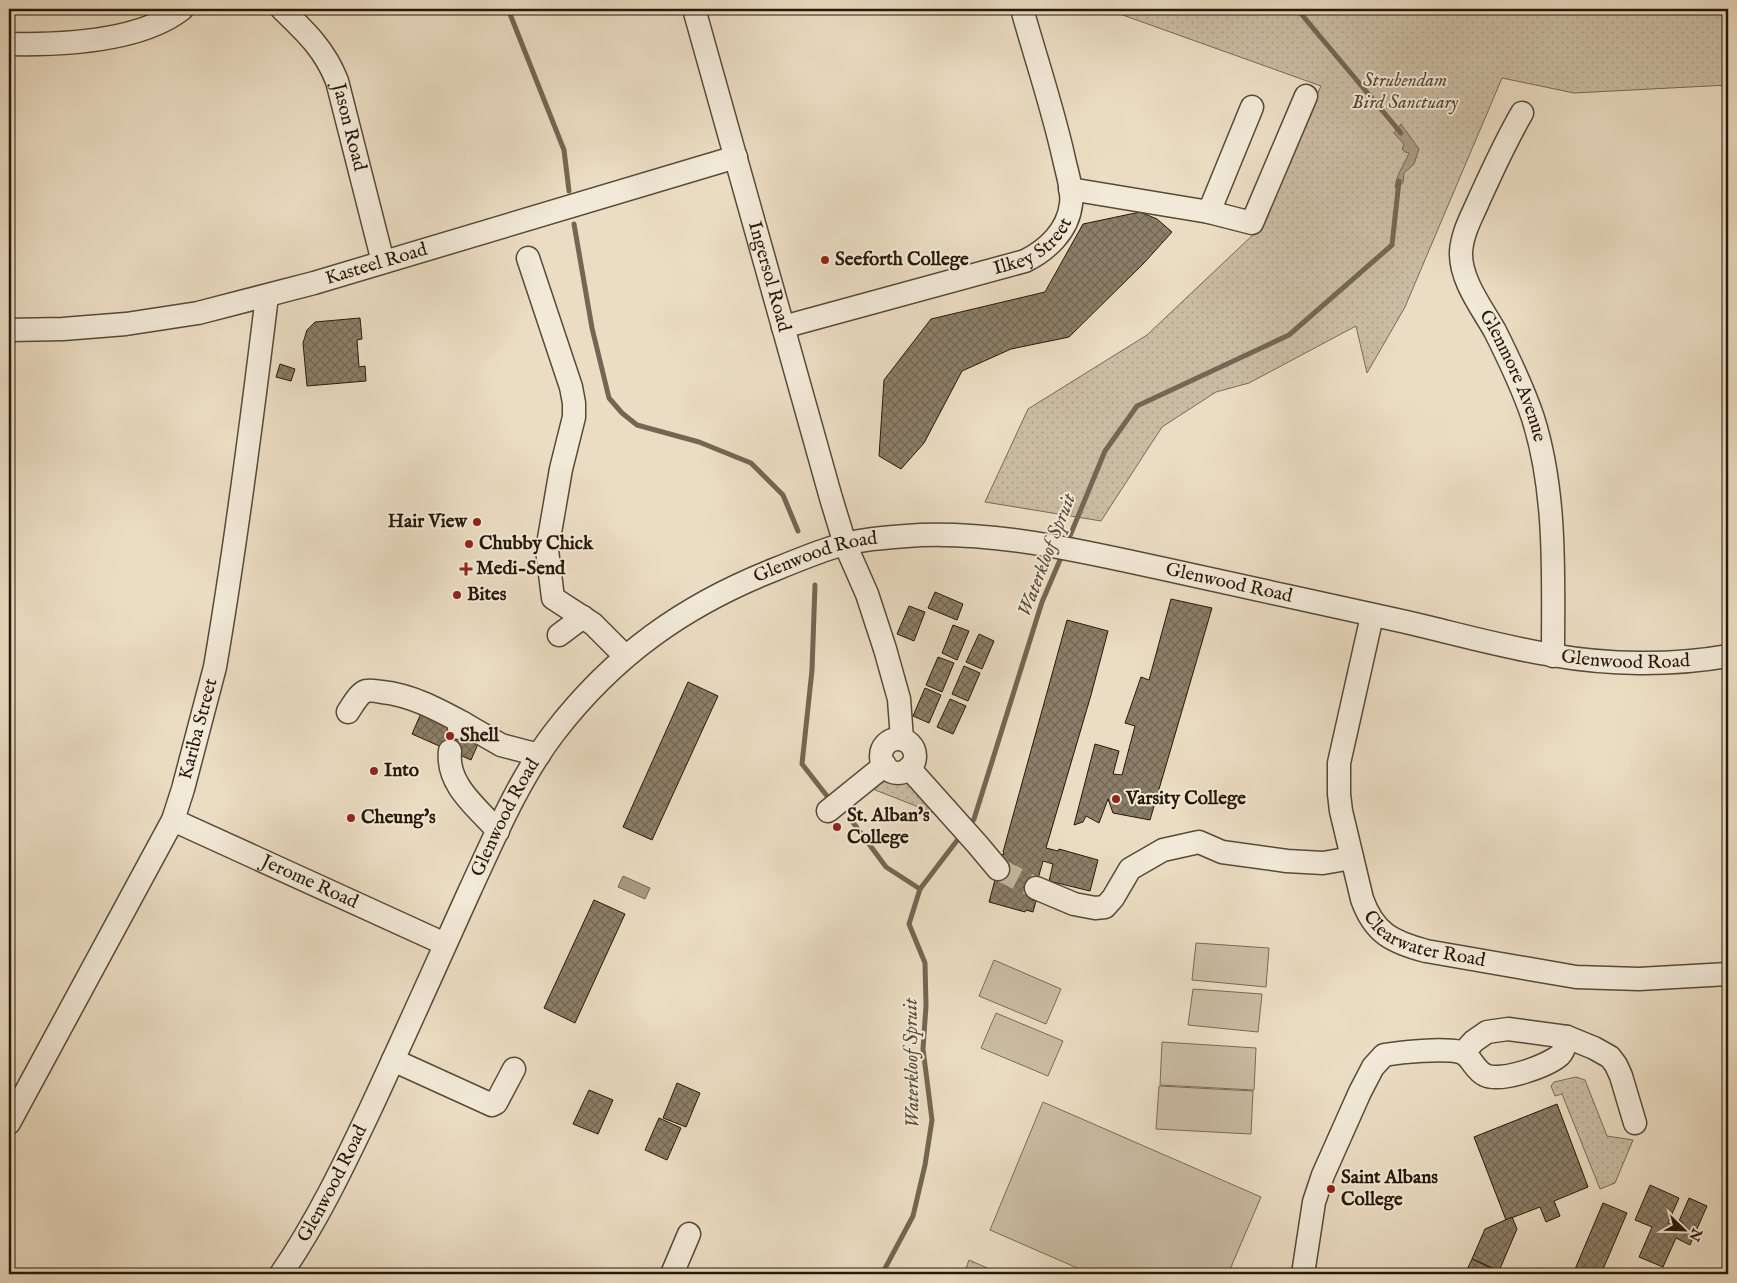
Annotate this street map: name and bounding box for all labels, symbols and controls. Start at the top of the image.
park label: Strubendam Bird Sanctuary [1352,69,1459,115]
street label: Jason Road [326,79,372,174]
street label: Ilkey Street [991,214,1078,281]
street label: Ingersol Road [742,219,796,335]
street label: Kasteel Road [323,238,431,291]
place label: Seeforth College [835,248,969,272]
marker: Seeforth College [819,254,831,266]
street label: Glenmore Avenue [1473,306,1551,445]
water label: Waterkloof Spruit [1012,489,1082,620]
place label: Hair View [388,510,469,534]
marker: Hair View [471,516,483,528]
street label: Glenwood Road [750,526,879,589]
place label: Chubby Chick [479,532,594,556]
marker: Chubby Chick [463,538,475,550]
place label: Medi-Send [476,557,566,581]
street label: Glenwood Road [1163,558,1295,609]
marker: Medi-Send [460,563,472,575]
place label: Bites [467,583,507,607]
marker: Bites [451,589,463,601]
street label: Glenwood Road [1560,645,1692,675]
street label: Kariba Street [174,675,224,782]
place label: Shell [460,724,500,748]
marker: Shell [444,730,456,742]
street label: Glenwood Road [466,753,546,881]
place label: Into [384,759,419,783]
marker: Into [368,765,380,777]
place label: Varsity College [1125,787,1246,811]
marker: Varsity College [1110,793,1122,805]
place label: St. Alban's College [847,804,930,850]
place label: Cheung's [361,806,436,830]
marker: Cheung's [345,812,357,824]
marker: St. Alban's College [831,821,843,833]
street label: Jerome Road [255,849,362,915]
street label: Clearwater Road [1357,906,1488,973]
water label: Waterkloof Spruit [898,996,926,1128]
street label: Glenwood Road [292,1121,373,1247]
place label: Saint Albans College [1341,1166,1438,1212]
marker: Saint Albans College [1325,1183,1337,1195]
north arrow [1660,1206,1710,1256]
text: N [1684,1225,1706,1244]

